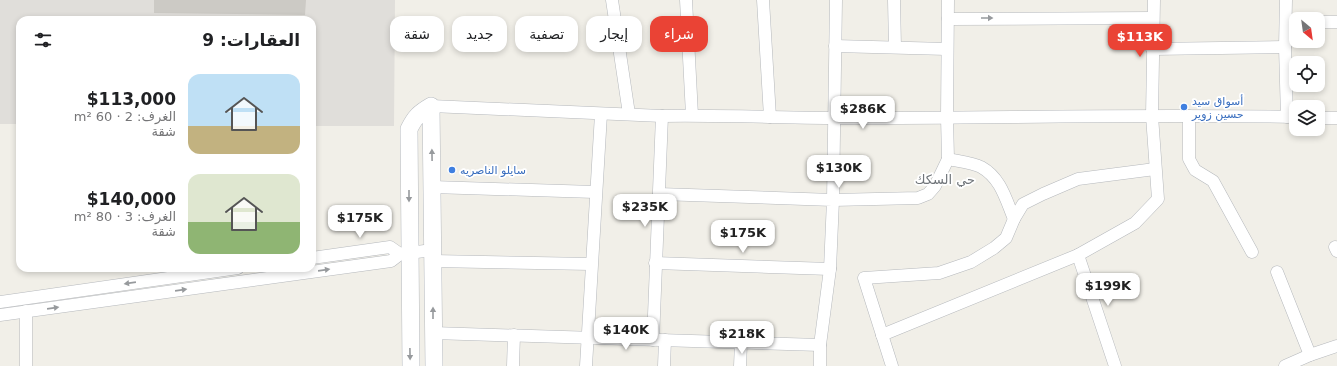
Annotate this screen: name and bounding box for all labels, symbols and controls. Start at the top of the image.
north arrow [1289,12,1325,48]
map controls [1289,12,1325,136]
one-way arrow [981,15,993,22]
chip: شقة [390,16,444,52]
chip: جديد [452,16,507,52]
chip: تصفية [515,16,578,52]
chip: إيجار [586,16,642,52]
chip: شراء [650,16,708,52]
pin: $113K [1112,24,1168,58]
icon: filters [32,29,54,51]
text: $113K [1117,29,1163,44]
text: العقارات: 9 [202,30,300,50]
button: locate [1289,56,1325,92]
text: $113,000 [87,89,176,109]
icon: home [220,90,268,138]
place label: أسواق سيد حسين زوير [1191,94,1244,121]
pin: $286K [835,96,891,130]
button: layers [1289,100,1325,136]
text: $286K [840,101,886,116]
marker: أسواق سيد حسين زوير [1179,102,1189,112]
text: الغرف: 2 · 60 m² [74,109,176,124]
text: شقة [152,124,176,139]
one-way arrow [429,148,435,161]
pin: $130K [811,155,867,189]
text: $130K [816,160,862,175]
place label: سايلو الناصريه [460,164,526,177]
marker: سايلو الناصريه [447,165,457,175]
district label: حي السكك [915,172,975,187]
text: $140,000 [87,189,176,209]
icon: home [220,190,268,238]
one-way arrow [406,190,412,203]
pin: $235K [617,194,673,228]
text: $235K [622,199,668,214]
pin: $175K [332,205,388,239]
text: الغرف: 3 · 80 m² [74,209,176,224]
text: $175K [337,210,383,225]
pin: $175K [715,220,771,254]
text: شقة [152,224,176,239]
text: $175K [720,225,766,240]
one-way arrow [318,267,330,273]
pin: $199K [1080,273,1136,307]
text: $199K [1085,278,1131,293]
one-way arrow [124,280,136,286]
one-way arrow [175,287,187,293]
one-way arrow [46,304,59,311]
one-way arrow [430,306,436,319]
pin: $140K [598,317,654,351]
pin: $218K [714,321,770,355]
text: $140K [603,322,649,337]
text: $218K [719,326,765,341]
one-way arrow [407,348,413,361]

